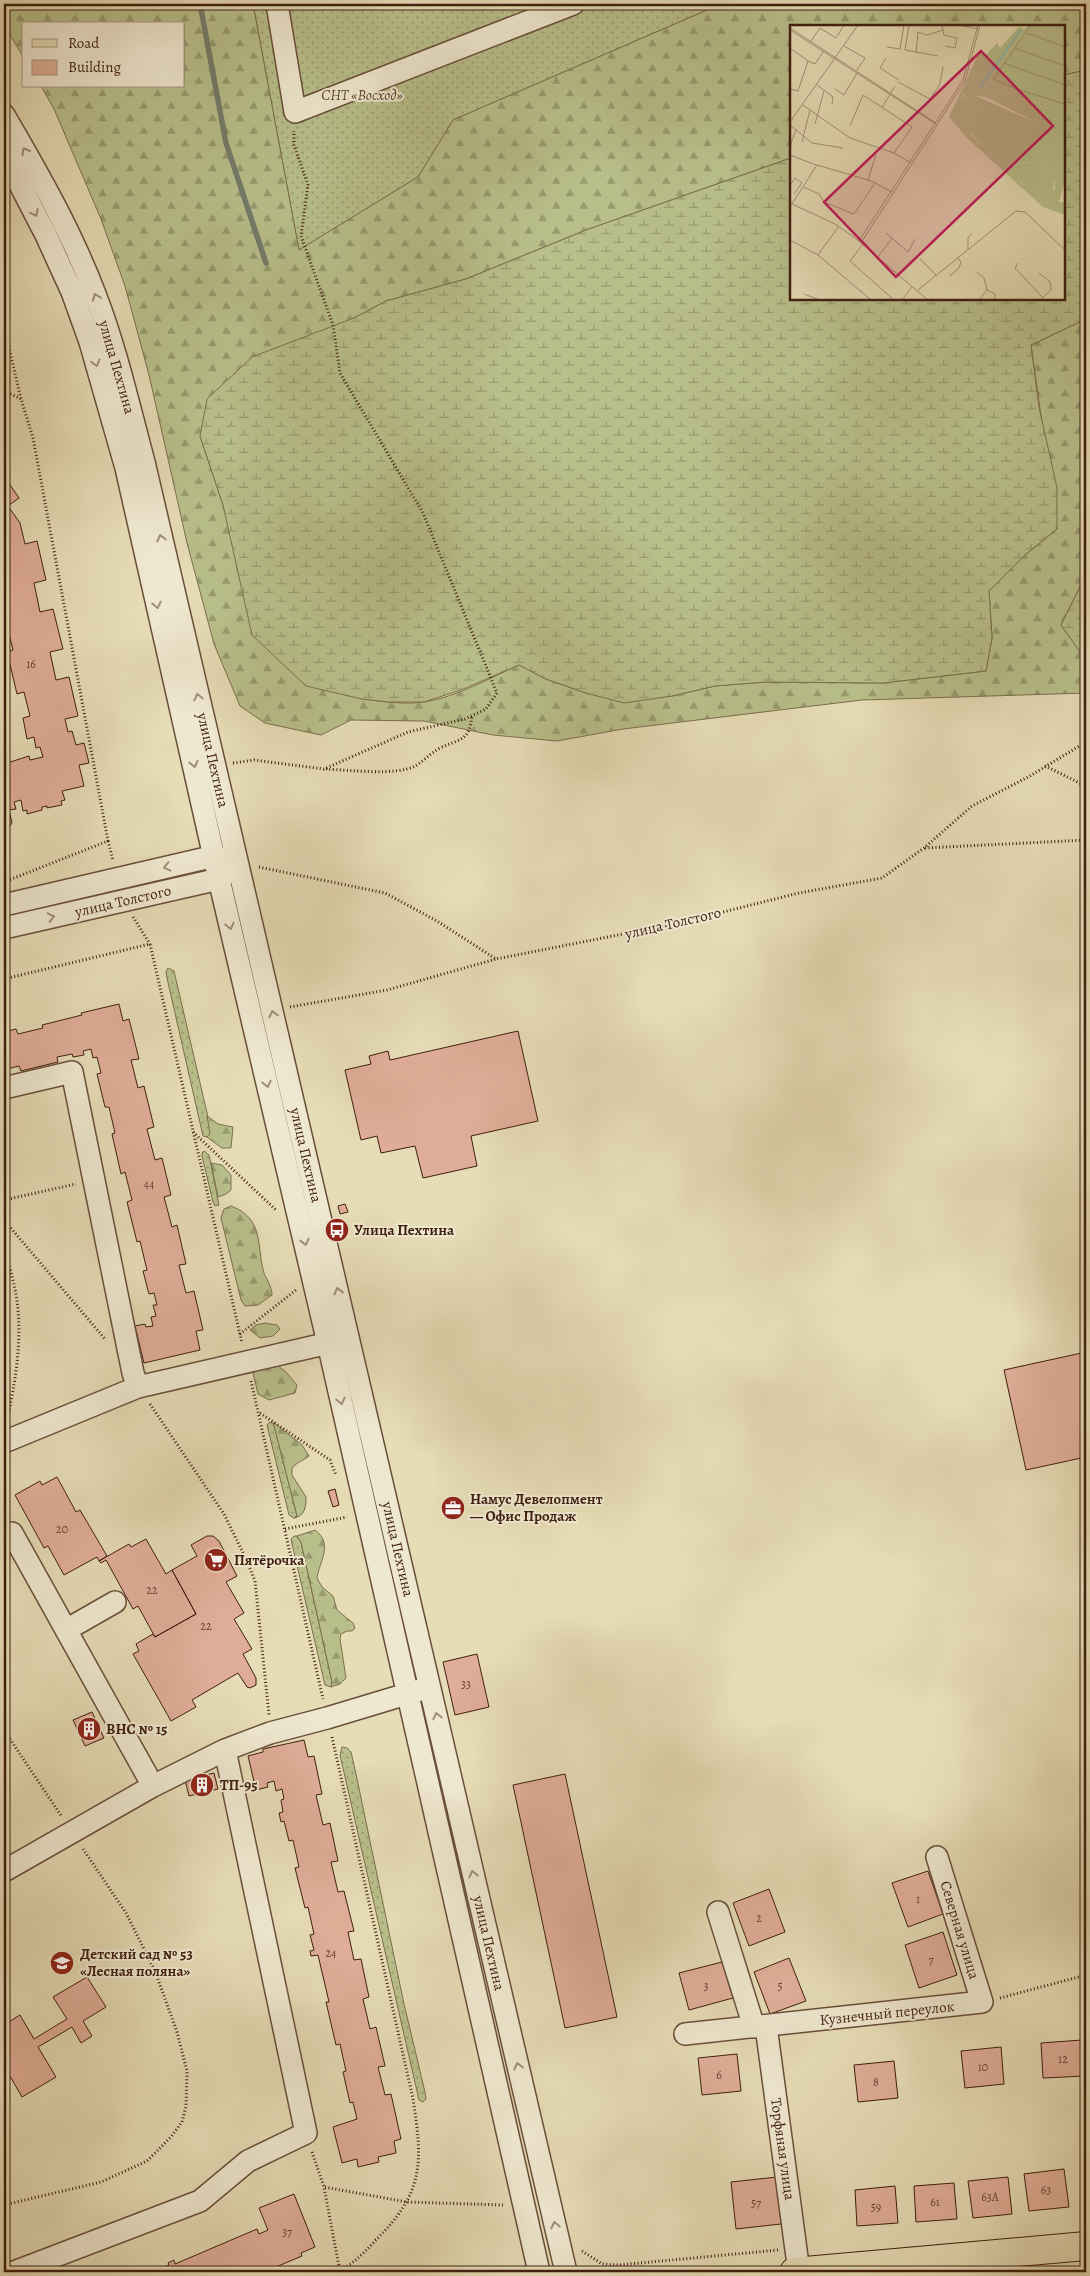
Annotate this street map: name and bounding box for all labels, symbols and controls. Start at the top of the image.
legend [22,22,185,88]
inset map [790,25,1065,300]
text: Road [68,33,100,53]
text: Building [68,57,121,77]
park label: СНТ «Восход» [321,85,403,105]
one-way arrow [21,148,31,157]
one-way arrow [29,208,39,217]
one-way arrow [92,293,102,302]
street label: улица Пехтина [94,317,140,416]
one-way arrow [90,358,100,367]
one-way arrow [156,534,167,543]
one-way arrow [151,601,162,610]
house number: 16 [26,656,36,672]
one-way arrow [193,692,204,701]
street label: улица Пехтина [192,710,234,809]
one-way arrow [188,759,199,768]
one-way arrow [163,861,172,872]
street label: улица Толстого [72,880,173,922]
street label: улица Толстого [622,902,723,944]
one-way arrow [47,912,56,923]
one-way arrow [224,922,235,931]
one-way arrow [268,1009,279,1018]
one-way arrow [261,1080,272,1089]
street label: улица Пехтина [285,1105,327,1204]
house number: 44 [144,1176,155,1192]
bus stop icon: Улица Пехтина [324,1217,350,1243]
place label: Улица Пехтина [354,1220,455,1240]
one-way arrow [299,1238,310,1247]
one-way arrow [333,1287,344,1296]
one-way arrow [335,1396,346,1405]
place label: Намус Девелопмент — Офис Продаж [469,1489,603,1526]
office icon: Намус Девелопмент — Офис Продаж [440,1495,466,1521]
street label: улица Пехтина [377,1499,419,1598]
house number: 20 [56,1521,68,1537]
supermarket icon: Пятёрочка [203,1547,229,1573]
place label: Пятёрочка [234,1550,305,1570]
house number: 22 [146,1582,158,1598]
house number: 22 [200,1618,212,1634]
house number: 33 [461,1676,471,1692]
one-way arrow [432,1711,443,1720]
building icon: ВНС № 15 [76,1716,102,1742]
place label: ВНС № 15 [106,1719,167,1739]
building icon: ТП-95 [189,1772,215,1798]
place label: ТП-95 [220,1775,258,1795]
one-way arrow [468,1870,479,1879]
street label: Северная улица [936,1878,984,1982]
house number: 1 [916,1891,920,1907]
street label: улица Пехтина [468,1893,510,1992]
house number: 2 [756,1910,762,1926]
place label: Детский сад № 53 «Лесная поляна» [80,1944,193,1981]
house number: 24 [325,1945,337,1961]
school or university icon: Детский сад № 53 «Лесная поляна» [49,1950,75,1976]
house number: 7 [928,1952,934,1968]
house number: 3 [704,1978,709,1994]
house number: 5 [777,1978,783,1994]
street label: Кузнечный переулок [819,1996,956,2030]
house number: 12 [1058,2051,1068,2067]
house number: 10 [978,2059,988,2075]
one-way arrow [513,2062,524,2071]
house number: 6 [716,2067,722,2083]
house number: 8 [873,2074,879,2090]
street label: Торфяная улица [766,2097,800,2201]
house number: 63 [1041,2182,1051,2198]
house number: 63А [981,2189,1000,2205]
house number: 61 [930,2194,940,2210]
house number: 57 [751,2195,762,2211]
house number: 59 [871,2199,881,2215]
one-way arrow [550,2220,561,2229]
house number: 37 [282,2224,293,2240]

